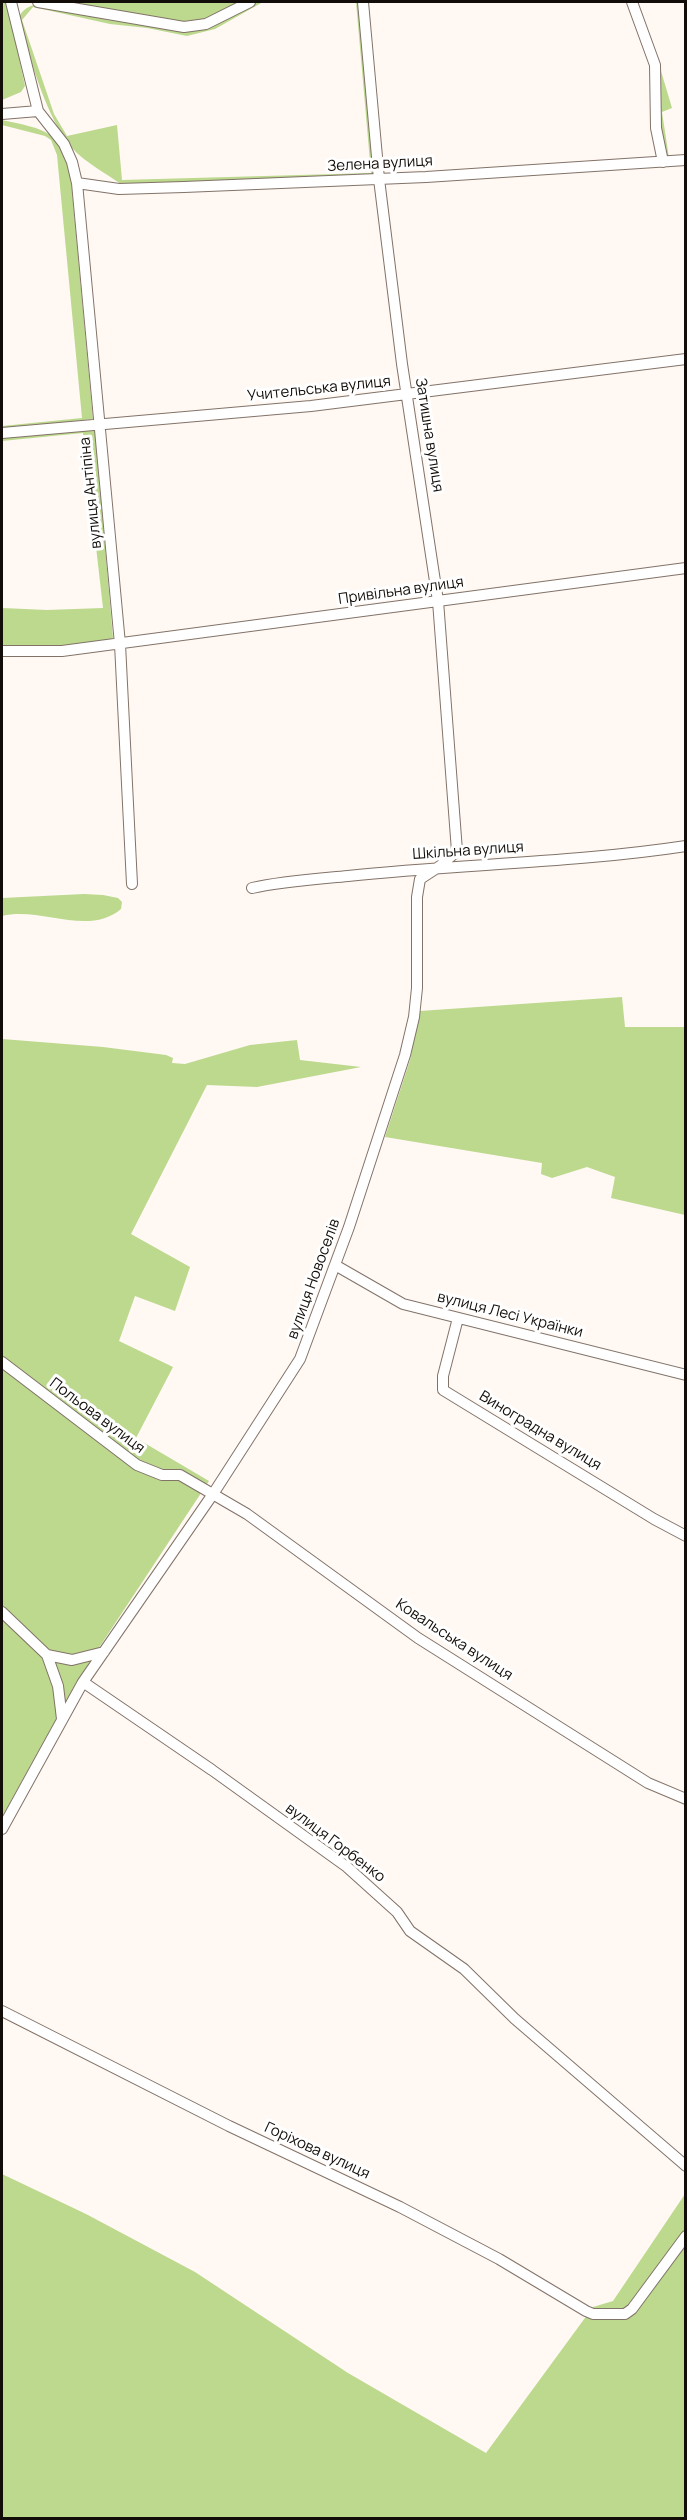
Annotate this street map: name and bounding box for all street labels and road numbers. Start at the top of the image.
street label: Зелена вулиця [327,152,433,176]
street label: Учительська вулиця [246,373,392,405]
street label: Затишна вулиця [411,377,447,493]
street label: вулиця Антіпіна [76,436,106,550]
street label: Привільна вулиця [337,573,465,609]
street label: Шкільна вулиця [412,838,524,864]
street label: вулиця Новоселів [284,1216,344,1342]
street label: вулиця Лесі Українки [435,1288,585,1342]
street label: Польова вулиця [46,1374,148,1458]
street label: Виноградна вулиця [476,1387,604,1475]
street label: Ковальська вулиця [392,1596,516,1684]
street label: вулиця Горбенко [282,1800,388,1886]
street label: Горіхова вулиця [261,2119,373,2183]

